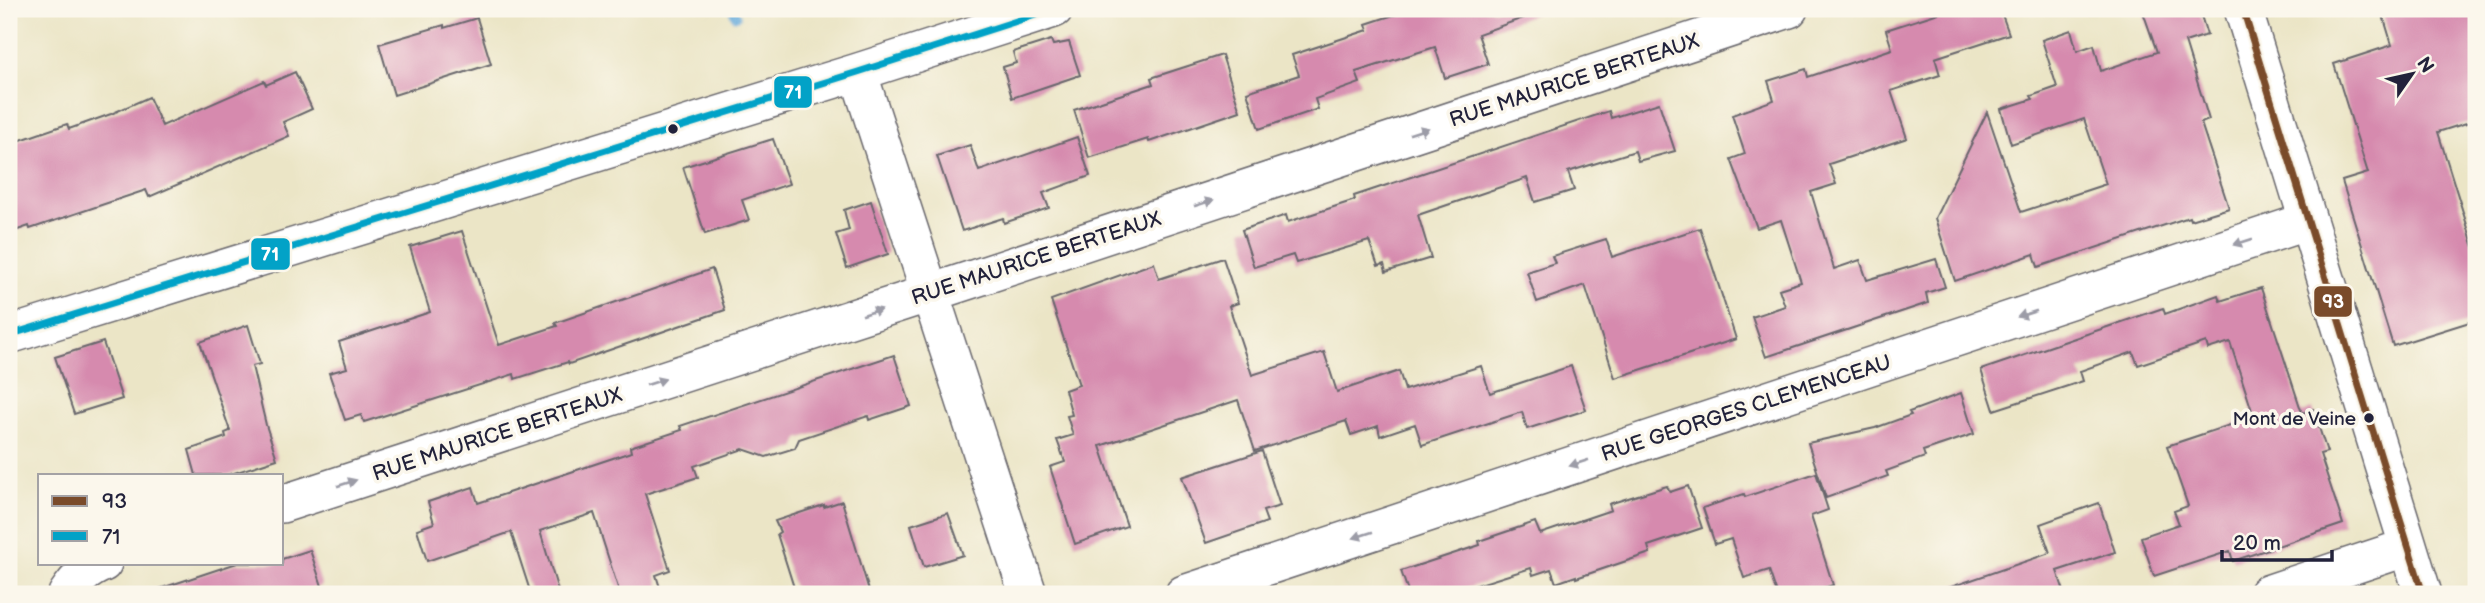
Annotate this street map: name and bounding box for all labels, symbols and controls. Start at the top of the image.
street label: RUE MAURICE BERTEAUX [1446,28,1702,133]
north arrow [2376,38,2446,108]
text: N [2411,53,2438,78]
line badge: 71 [773,75,813,109]
text: 71 [784,82,802,105]
unlabelled marker [666,122,680,136]
one-way arrow [1409,125,1430,136]
one-way arrow [1193,197,1214,208]
street label: RUE MAURICE BERTEAUX [908,206,1164,311]
line badge: 71 [250,237,291,271]
one-way arrow [2233,237,2254,248]
text: 71 [261,244,279,267]
line badge: 93 [2313,285,2353,318]
text: 93 [2322,291,2344,314]
one-way arrow [862,306,883,317]
one-way arrow [2017,309,2038,320]
street label: RUE GEORGES CLEMENCEAU [1598,350,1894,467]
one-way arrow [646,377,667,387]
street label: RUE MAURICE BERTEAUX [369,382,625,487]
place label: Mont de Veine [2232,408,2356,431]
marker: Mont de Veine [2362,411,2376,425]
one-way arrow [1568,458,1589,469]
legend [38,474,284,564]
one-way arrow [336,478,357,488]
text: 93 [102,489,127,514]
scale bar [2222,519,2333,563]
text: 71 [102,525,120,550]
one-way arrow [1352,530,1373,541]
text: 20 m [2233,531,2281,556]

